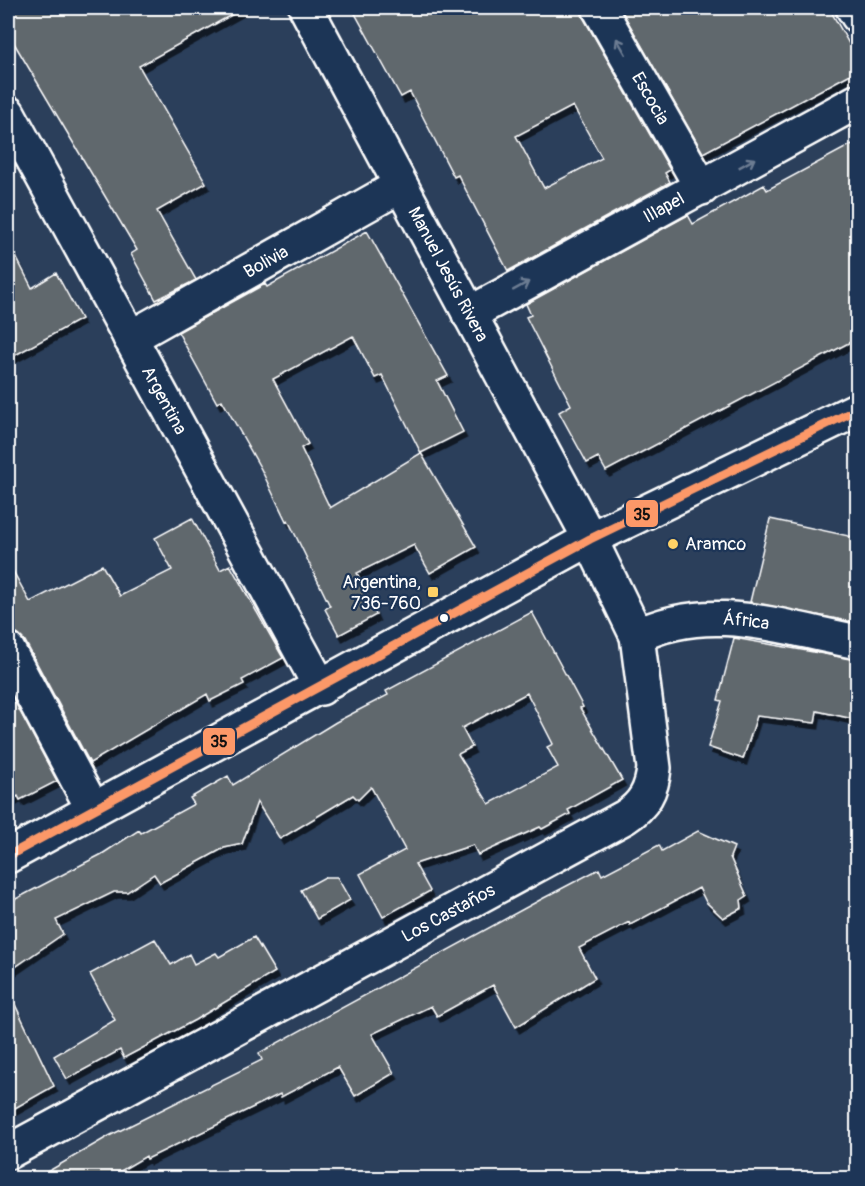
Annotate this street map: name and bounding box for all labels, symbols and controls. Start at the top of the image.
one-way arrow [614,38,626,55]
street label: Escocia [627,68,675,129]
one-way arrow [738,156,755,168]
street label: Illapel [639,187,688,228]
street label: Manuel Jesús Rivera [403,203,494,346]
street label: Bolivia [240,240,292,283]
one-way arrow [512,280,529,292]
street label: Argentina [136,362,192,438]
line badge: 35 [625,499,659,528]
text: 35 [633,505,651,525]
place label: Aramco [685,533,747,556]
marker: Aramco [666,537,680,551]
place label: Argentina, 736-760 [342,571,421,615]
marker: Argentina, 736-760 [426,585,440,599]
street label: África [722,607,771,635]
unlabelled marker [438,612,450,624]
line badge: 35 [202,727,236,756]
text: 35 [210,732,228,752]
street label: Los Castaños [398,878,499,948]

